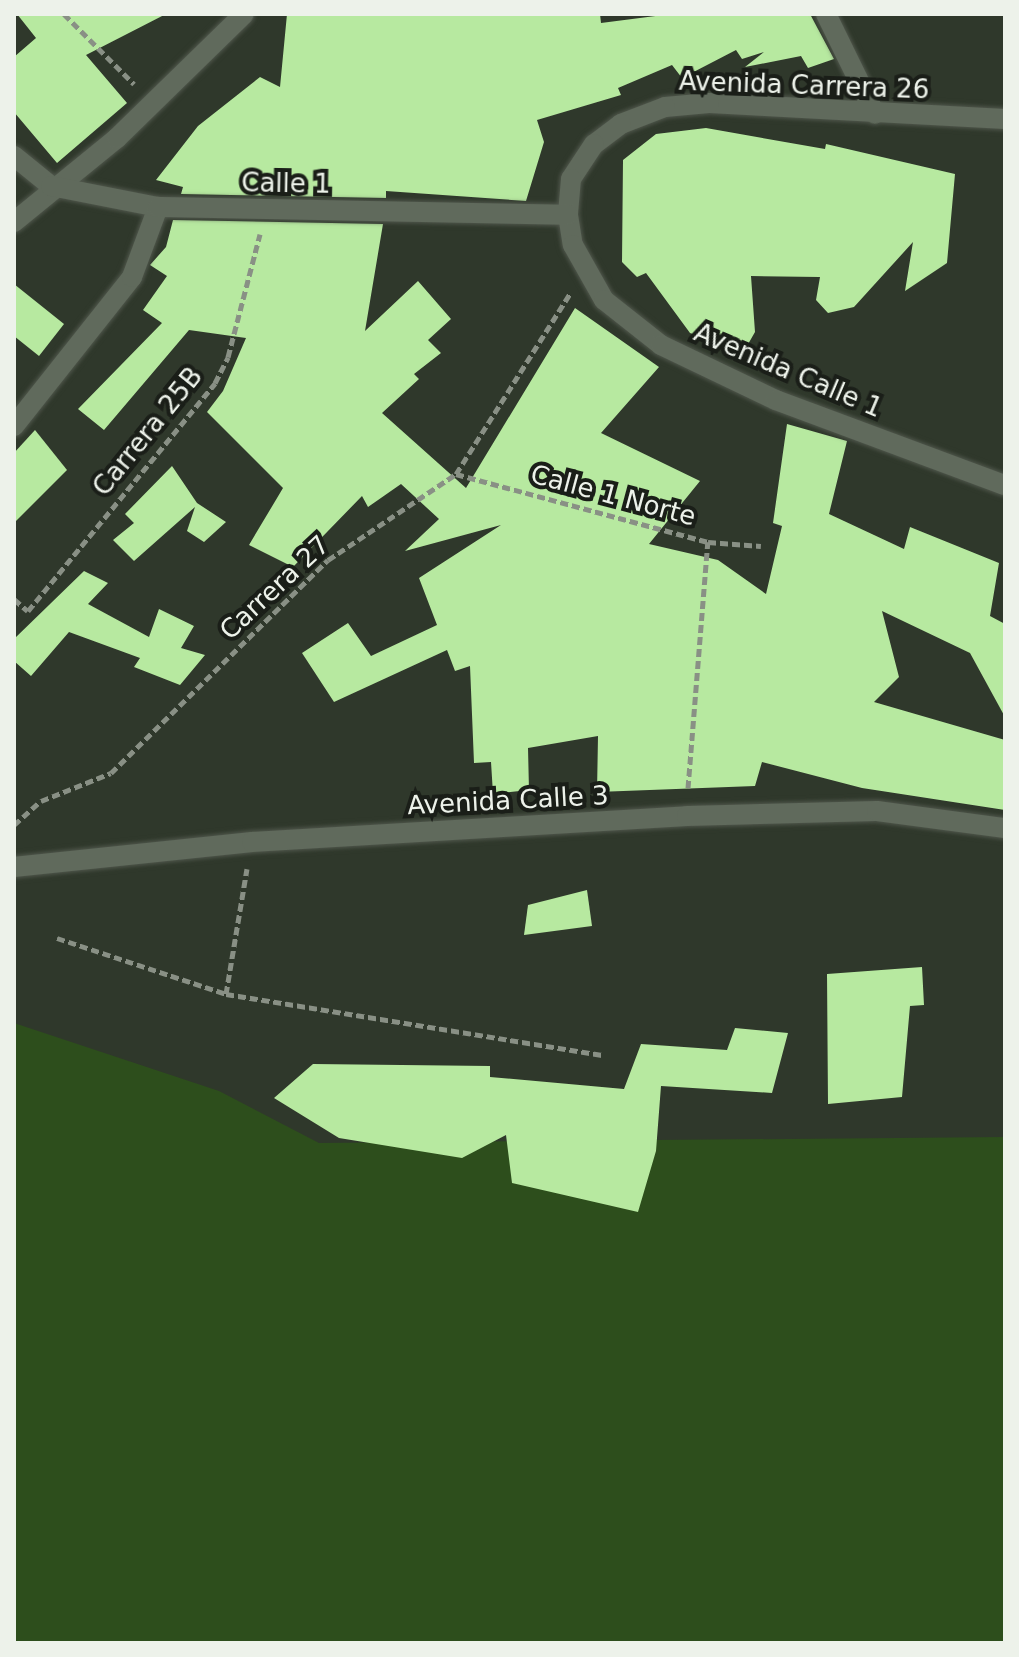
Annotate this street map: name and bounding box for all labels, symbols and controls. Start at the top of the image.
street label: Avenida Carrera 26 [678,66,930,106]
street label: Calle 1 [241,168,331,200]
street label: Avenida Calle 1 [689,317,887,425]
street label: Carrera 25B [87,361,209,503]
street label: Calle 1 Norte [527,459,699,533]
street label: Carrera 27 [214,529,336,647]
street label: Avenida Calle 3 [407,780,609,822]

